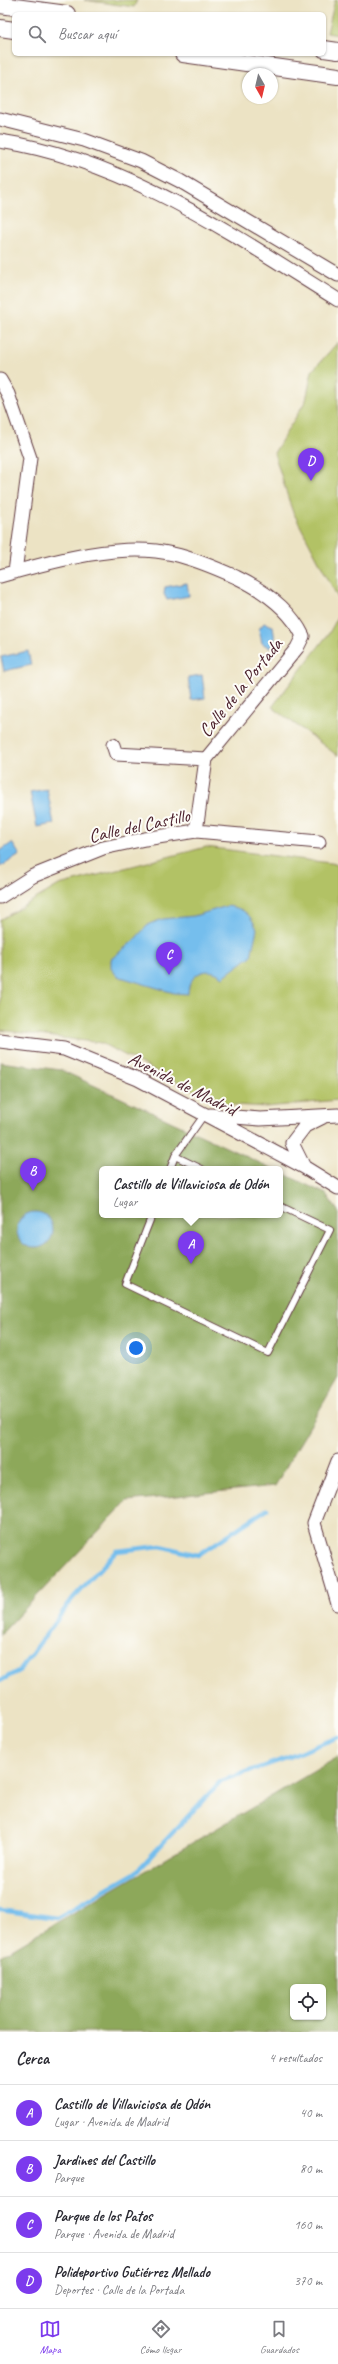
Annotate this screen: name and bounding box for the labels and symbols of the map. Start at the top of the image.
north arrow [242,68,278,104]
pin: D [298,448,324,481]
street label: Calle de la Portada [194,632,289,742]
street label: Calle del Castillo [87,803,193,848]
pin: C [156,942,182,975]
street label: Avenida de Madrid [124,1046,244,1123]
pin: B [20,1158,46,1191]
pin: A [178,1231,204,1264]
your location [126,1338,146,1358]

